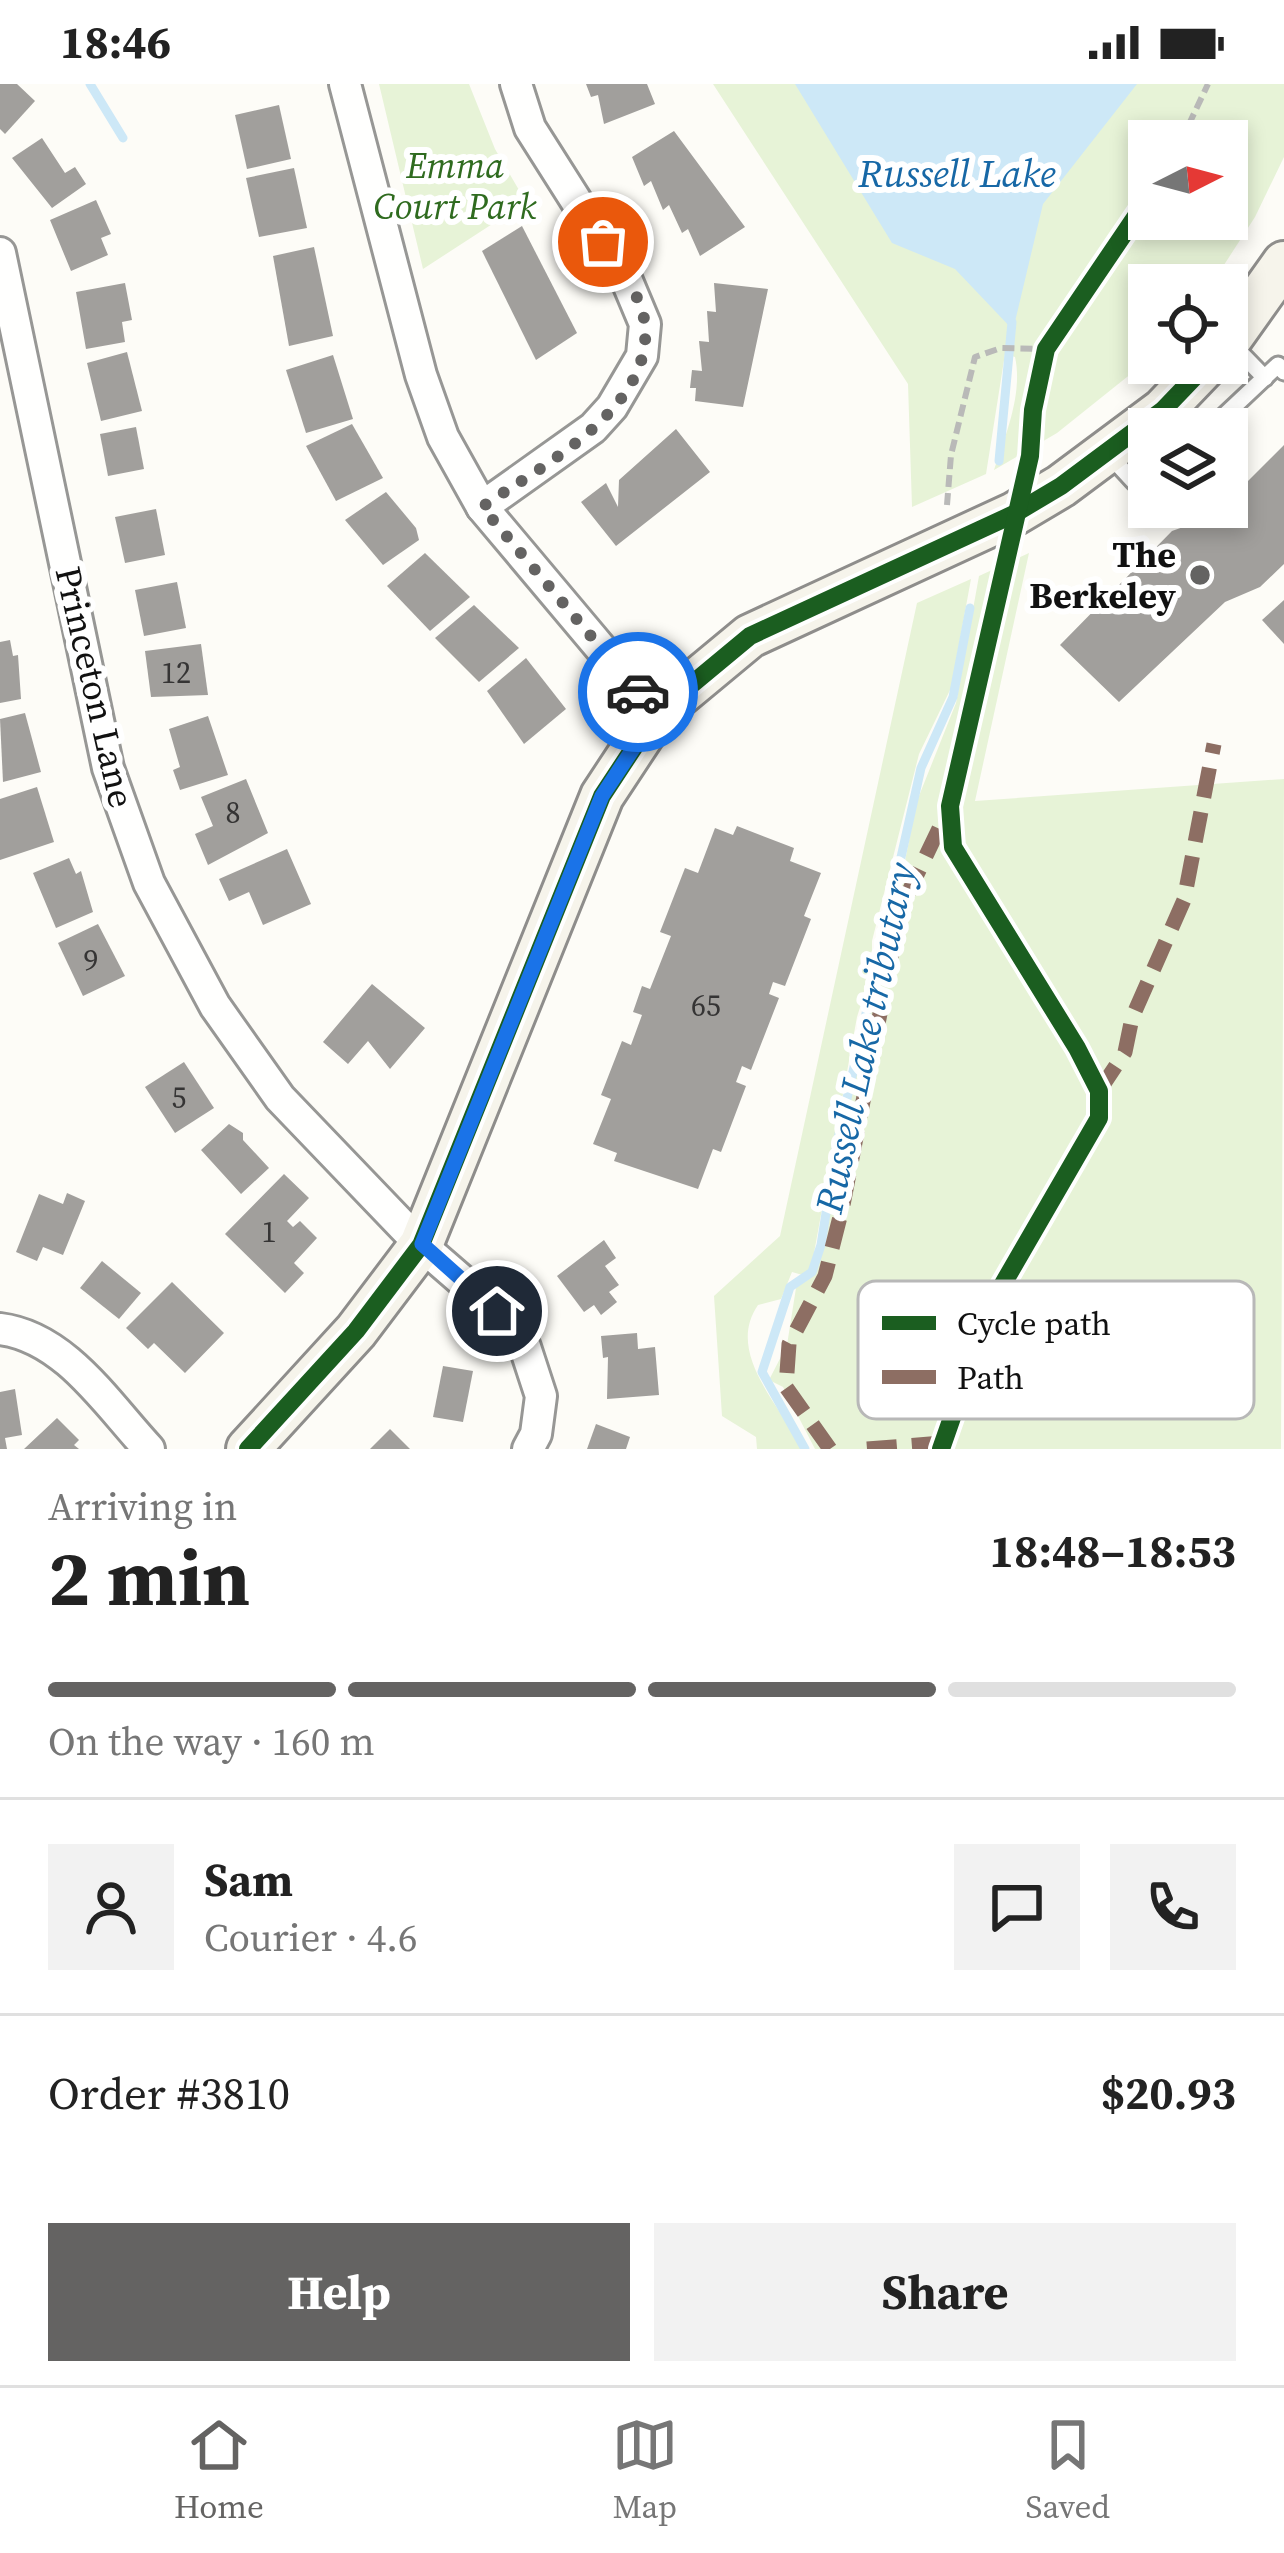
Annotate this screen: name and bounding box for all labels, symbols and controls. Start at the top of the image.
text: 18:46 [60,11,171,73]
north arrow [1128,120,1248,240]
map controls [1128,120,1248,528]
park label: Emma Court Park [373,141,538,231]
water label: Russell Lake [857,147,1056,200]
pin [552,191,654,293]
icon: bag [570,209,636,275]
button: locate [1128,264,1248,384]
button: layers [1128,408,1248,528]
place label: The Berkeley [1029,530,1177,620]
street label: Princeton Lane [43,562,147,812]
marker: The Berkeley [1187,562,1213,588]
courier [578,632,698,752]
house number: 12 [161,652,191,693]
icon: car [605,659,671,725]
house number: 8 [226,792,241,833]
water label: Russell Lake tributary [802,858,928,1219]
house number: 9 [84,940,99,981]
house number: 65 [691,985,721,1026]
house number: 5 [172,1077,187,1118]
house number: 1 [262,1211,277,1252]
pin [446,1260,548,1362]
icon: home [464,1278,530,1344]
legend [858,1281,1254,1419]
text: Cycle path [957,1301,1111,1346]
text: Path [957,1355,1024,1400]
text: Arriving in [48,1480,237,1533]
text: 18:48–18:53 [990,1520,1236,1582]
text: 2 min [48,1524,250,1631]
text: On the way · 160 m [48,1715,375,1768]
button: person [48,1844,174,1970]
button: chat [954,1844,1080,1970]
button: phone [1110,1844,1236,1970]
text: Sam [204,1849,293,1911]
text: Courier · 4.6 [204,1911,417,1964]
text: Order #3810 [48,2062,290,2124]
text: $20.93 [1101,2062,1236,2124]
button: Help [48,2223,630,2361]
button: Share [654,2223,1236,2361]
tab: Home [174,2412,264,2529]
tab: Map [612,2412,678,2529]
tab: Saved [1025,2412,1110,2529]

